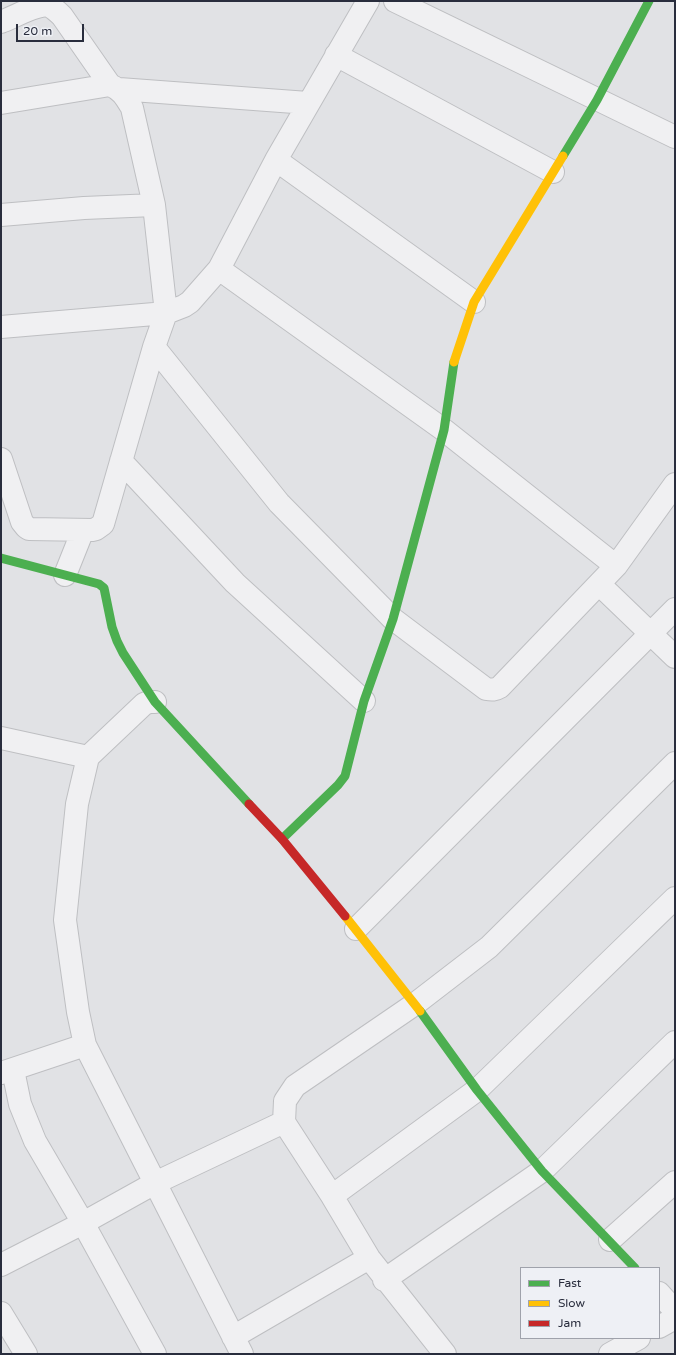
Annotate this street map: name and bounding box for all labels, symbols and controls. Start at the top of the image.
scale bar [18,16,86,42]
text: 20 m [23,24,52,38]
legend [520,1267,660,1339]
text: Fast [558,1276,581,1290]
text: Slow [558,1296,585,1310]
text: Jam [558,1316,581,1330]

